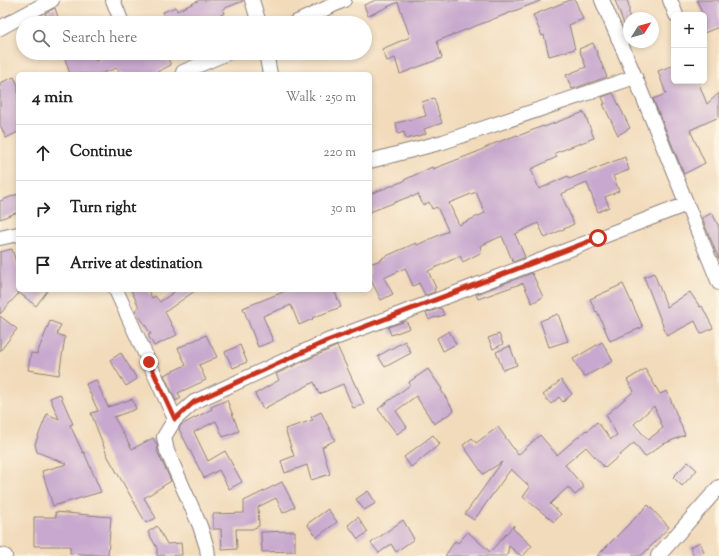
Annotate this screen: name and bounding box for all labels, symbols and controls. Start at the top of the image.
north arrow [623,12,659,48]
map controls [671,12,707,84]
button: + [671,12,707,48]
search box [16,16,372,60]
icon: search [30,27,52,49]
text: Search here [62,28,137,49]
button: − [671,48,707,84]
text: 4 min [32,86,73,110]
text: Walk · 250 m [286,89,356,107]
icon: ahead [32,142,54,164]
text: Continue [70,142,132,163]
text: 220 m [323,144,356,162]
icon: right [32,198,54,220]
text: Turn right [70,198,136,219]
text: 30 m [330,200,356,218]
route start [589,229,607,247]
icon: arrive [32,254,54,276]
text: Arrive at destination [70,254,203,275]
route end [140,353,158,371]

